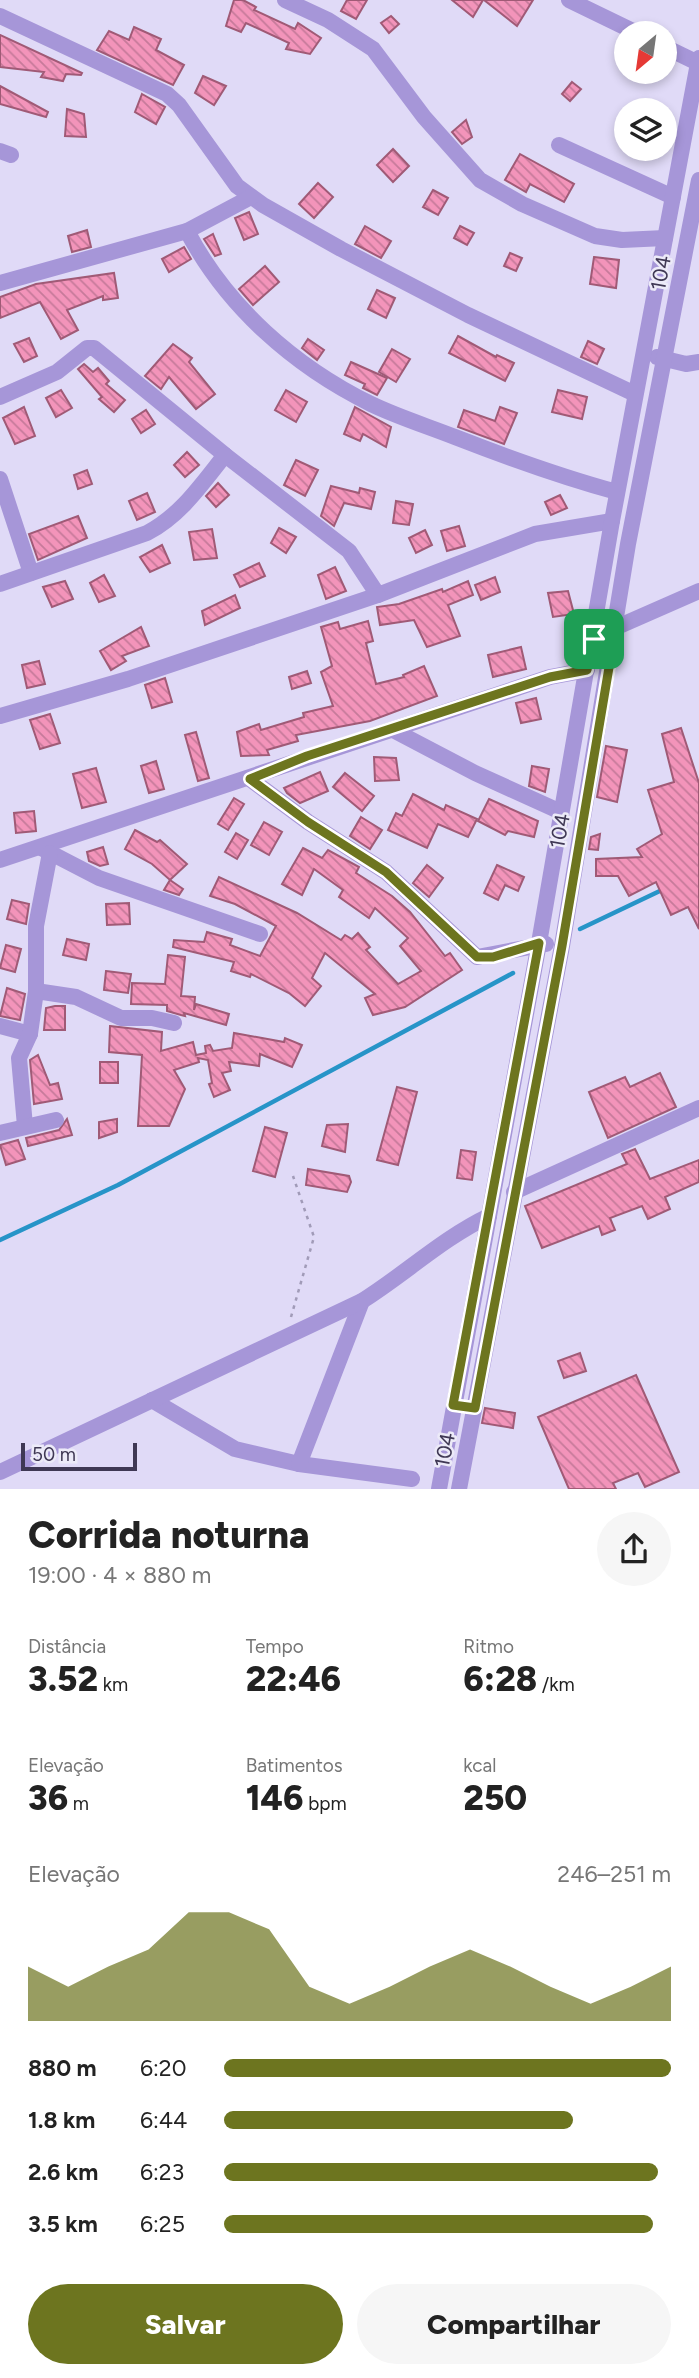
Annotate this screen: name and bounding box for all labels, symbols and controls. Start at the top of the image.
north arrow [614,21,677,84]
map controls [614,21,677,161]
button: layers [614,98,677,161]
street label: 104 [645,253,676,292]
pin [564,609,624,669]
icon: arrive [575,620,613,658]
street label: 104 [544,811,575,850]
street label: 104 [429,1430,460,1470]
scale bar [21,1440,136,1472]
text: 50 m [32,1443,76,1466]
text: Corrida noturna [28,1512,310,1558]
button: share [597,1512,671,1586]
text: 19:00 · 4 × 880 m [28,1561,211,1589]
text: Distância [28,1635,106,1658]
text: Tempo [246,1635,304,1658]
text: Ritmo [463,1635,514,1658]
text: 3.52 [28,1658,98,1700]
text: 22:46 [246,1658,341,1700]
text: 6:28 [463,1658,537,1700]
text: km [98,1673,128,1696]
text: /km [537,1673,575,1696]
text: Elevação [28,1754,104,1777]
text: Batimentos [246,1754,343,1777]
text: kcal [463,1754,497,1777]
text: 36 [28,1777,68,1819]
text: 146 [246,1777,303,1819]
text: 250 [463,1777,527,1819]
text: m [68,1792,89,1815]
text: bpm [303,1792,347,1815]
text: Elevação [28,1860,120,1888]
text: 246–251 m [557,1860,671,1888]
text: 880 m [28,2054,97,2082]
text: 6:20 [140,2054,186,2082]
text: 1.8 km [28,2106,95,2134]
text: 6:44 [140,2106,187,2134]
text: 2.6 km [28,2158,98,2186]
text: 6:23 [140,2158,184,2186]
text: 3.5 km [28,2210,98,2238]
text: 6:25 [140,2210,185,2238]
button: Salvar [28,2284,343,2364]
button: Compartilhar [357,2284,671,2364]

